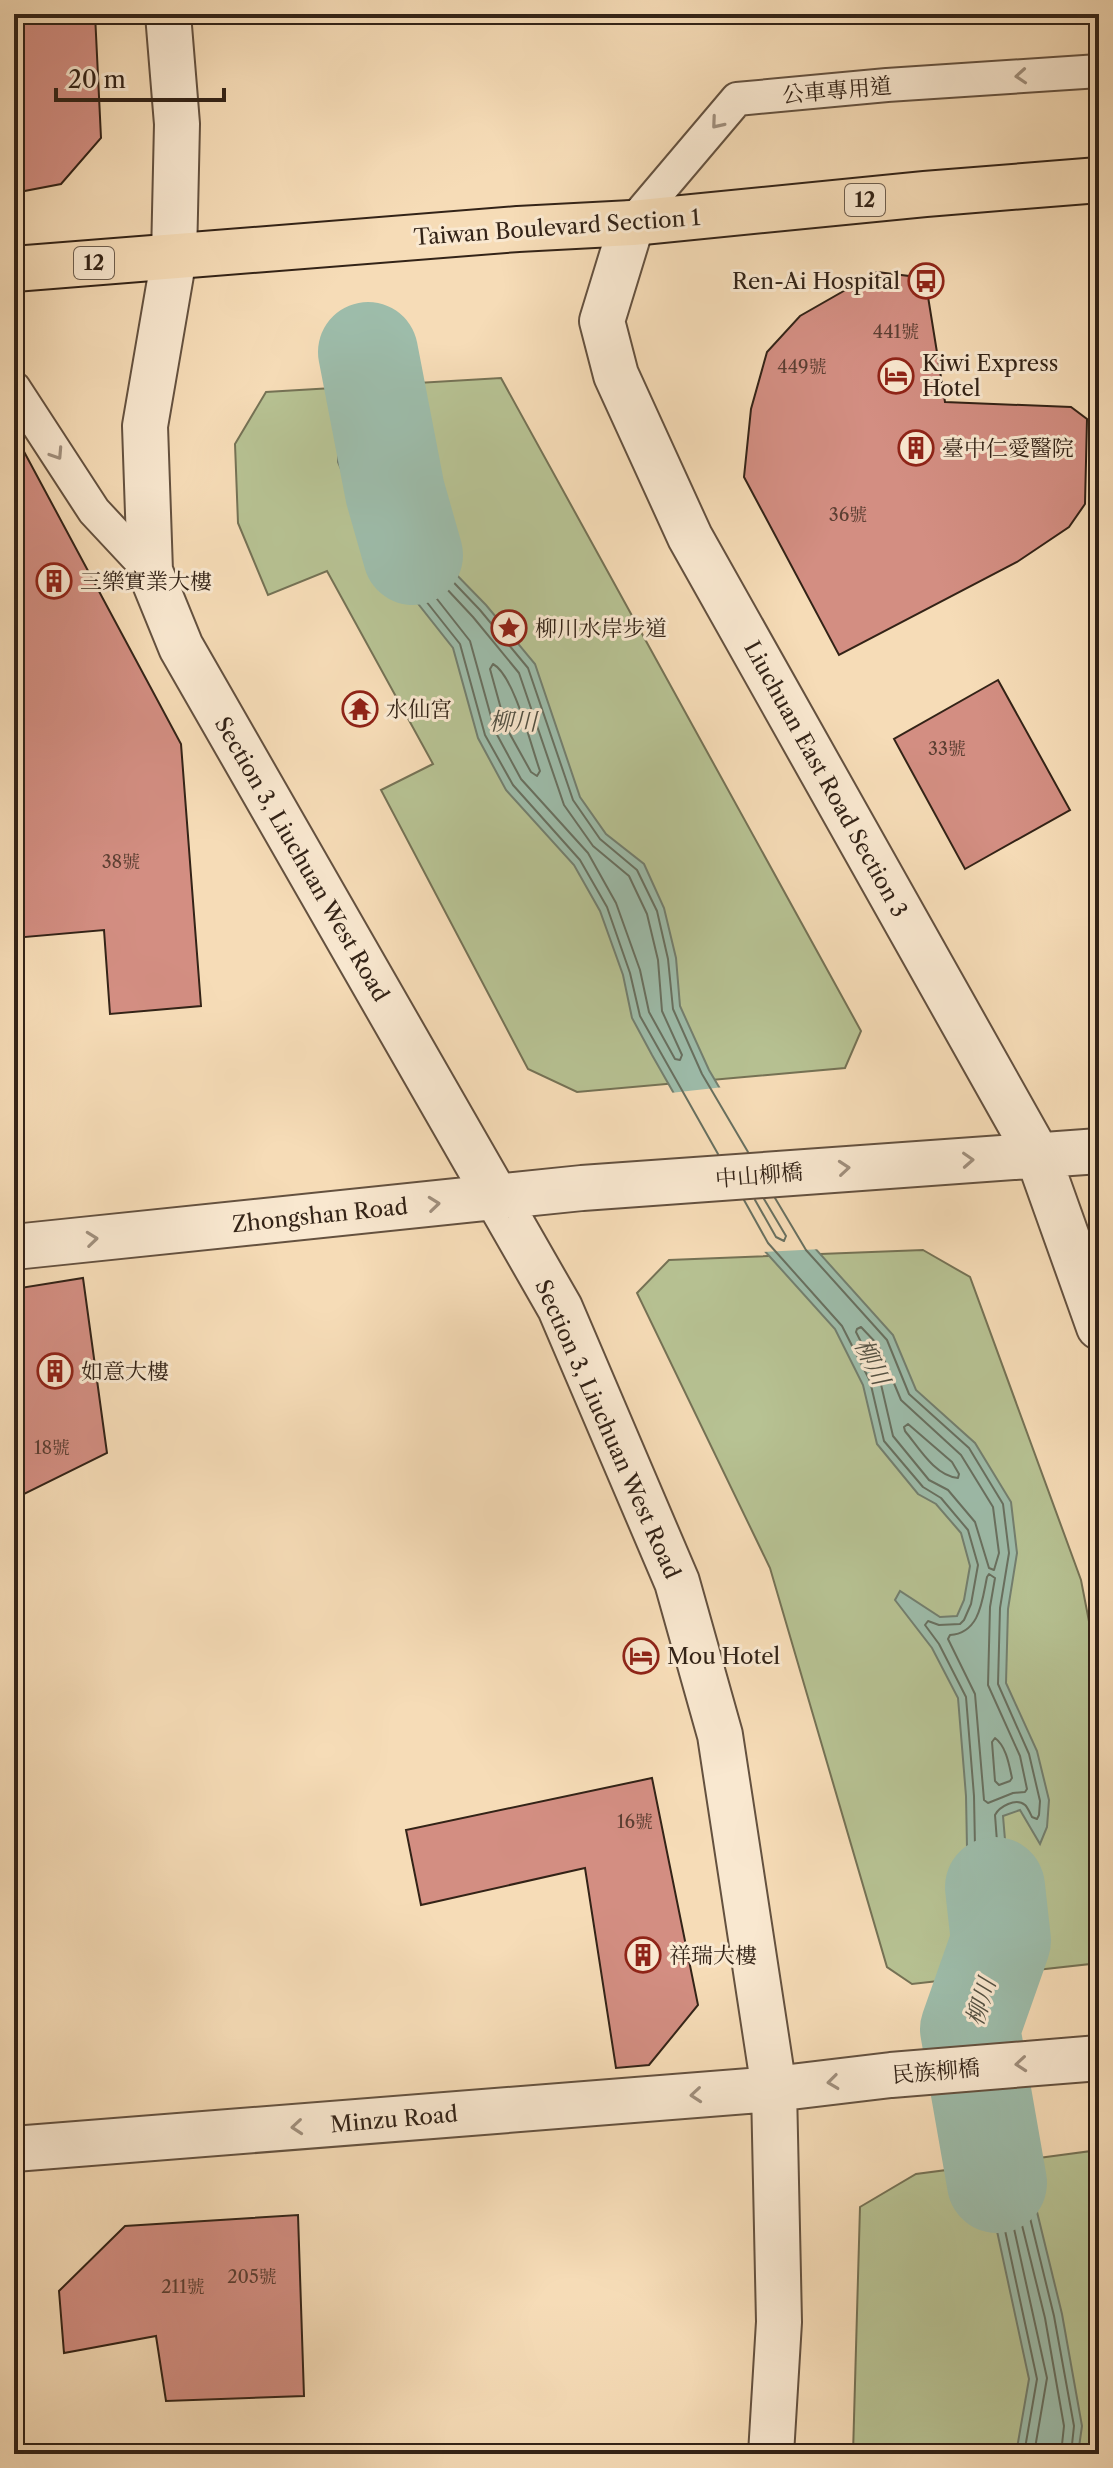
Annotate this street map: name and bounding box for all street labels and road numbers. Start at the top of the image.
street label: 公車專用道 [781,72,893,109]
road number: 12 [845,184,885,216]
street label: Taiwan Boulevard Section 1 [413,204,701,251]
road number: 12 [74,247,114,279]
street label: Liuchuan East Road Section 3 [738,636,913,922]
street label: Section 3, Liuchuan West Road [209,712,394,1006]
street label: 中山柳橋 [714,1158,804,1193]
street label: Zhongshan Road [231,1193,409,1238]
street label: Section 3, Liuchuan West Road [529,1276,686,1583]
street label: 民族柳橋 [891,2054,981,2089]
street label: Minzu Road [329,2100,459,2139]

